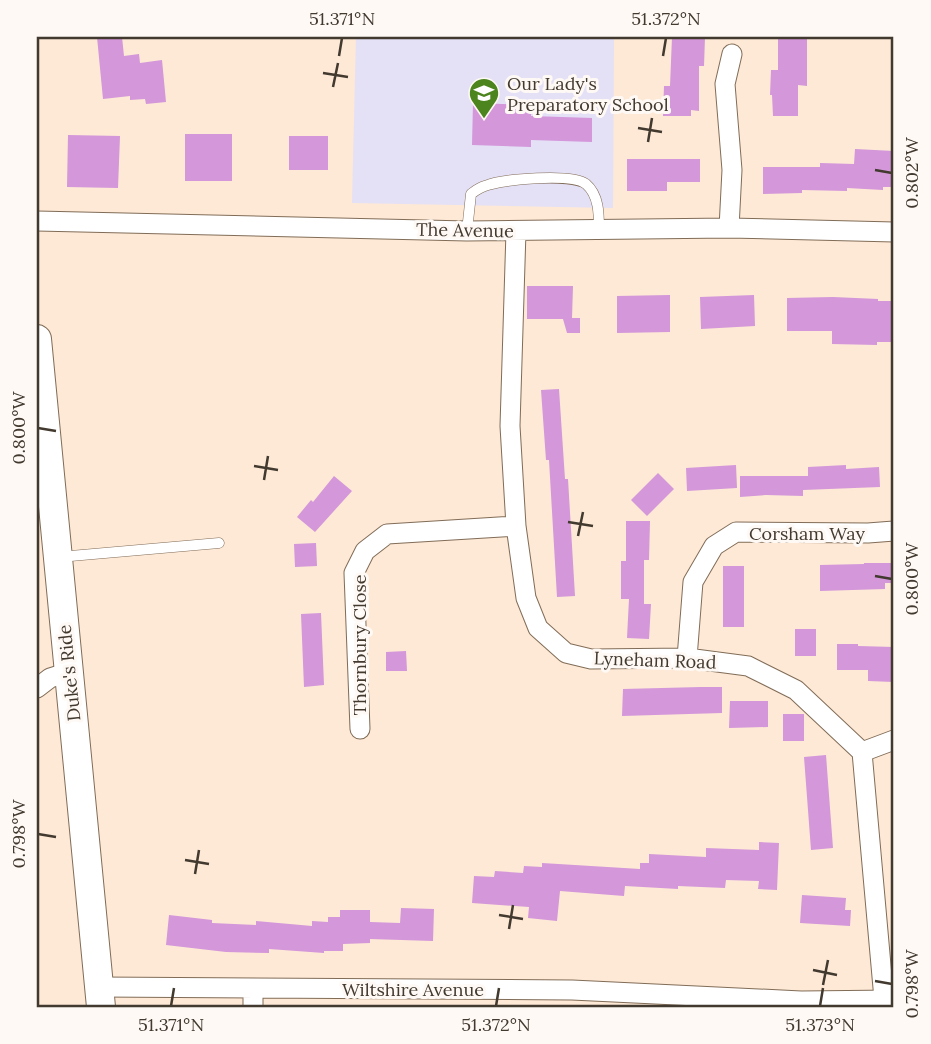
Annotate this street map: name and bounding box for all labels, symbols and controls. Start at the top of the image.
text: 51.371°N [309,7,375,30]
text: 51.372°N [631,7,701,30]
place label: Our Lady's Preparatory School [507,72,669,116]
school or university icon: Our Lady's Preparatory School [467,76,501,120]
text: 0.802°W [900,136,923,209]
street label: The Avenue [416,218,514,242]
text: 0.800°W [7,390,30,465]
street label: Corsham Way [749,522,865,545]
text: 0.800°W [900,541,923,616]
street label: Thornbury Close [348,574,371,716]
street label: Duke's Ride [52,623,86,722]
street label: Lyneham Road [593,646,717,674]
text: 0.798°W [7,799,30,868]
text: 0.798°W [900,949,923,1018]
street label: Wiltshire Avenue [342,978,484,1001]
text: 51.371°N [138,1013,204,1036]
text: 51.372°N [461,1013,531,1036]
text: 51.373°N [785,1013,855,1036]

